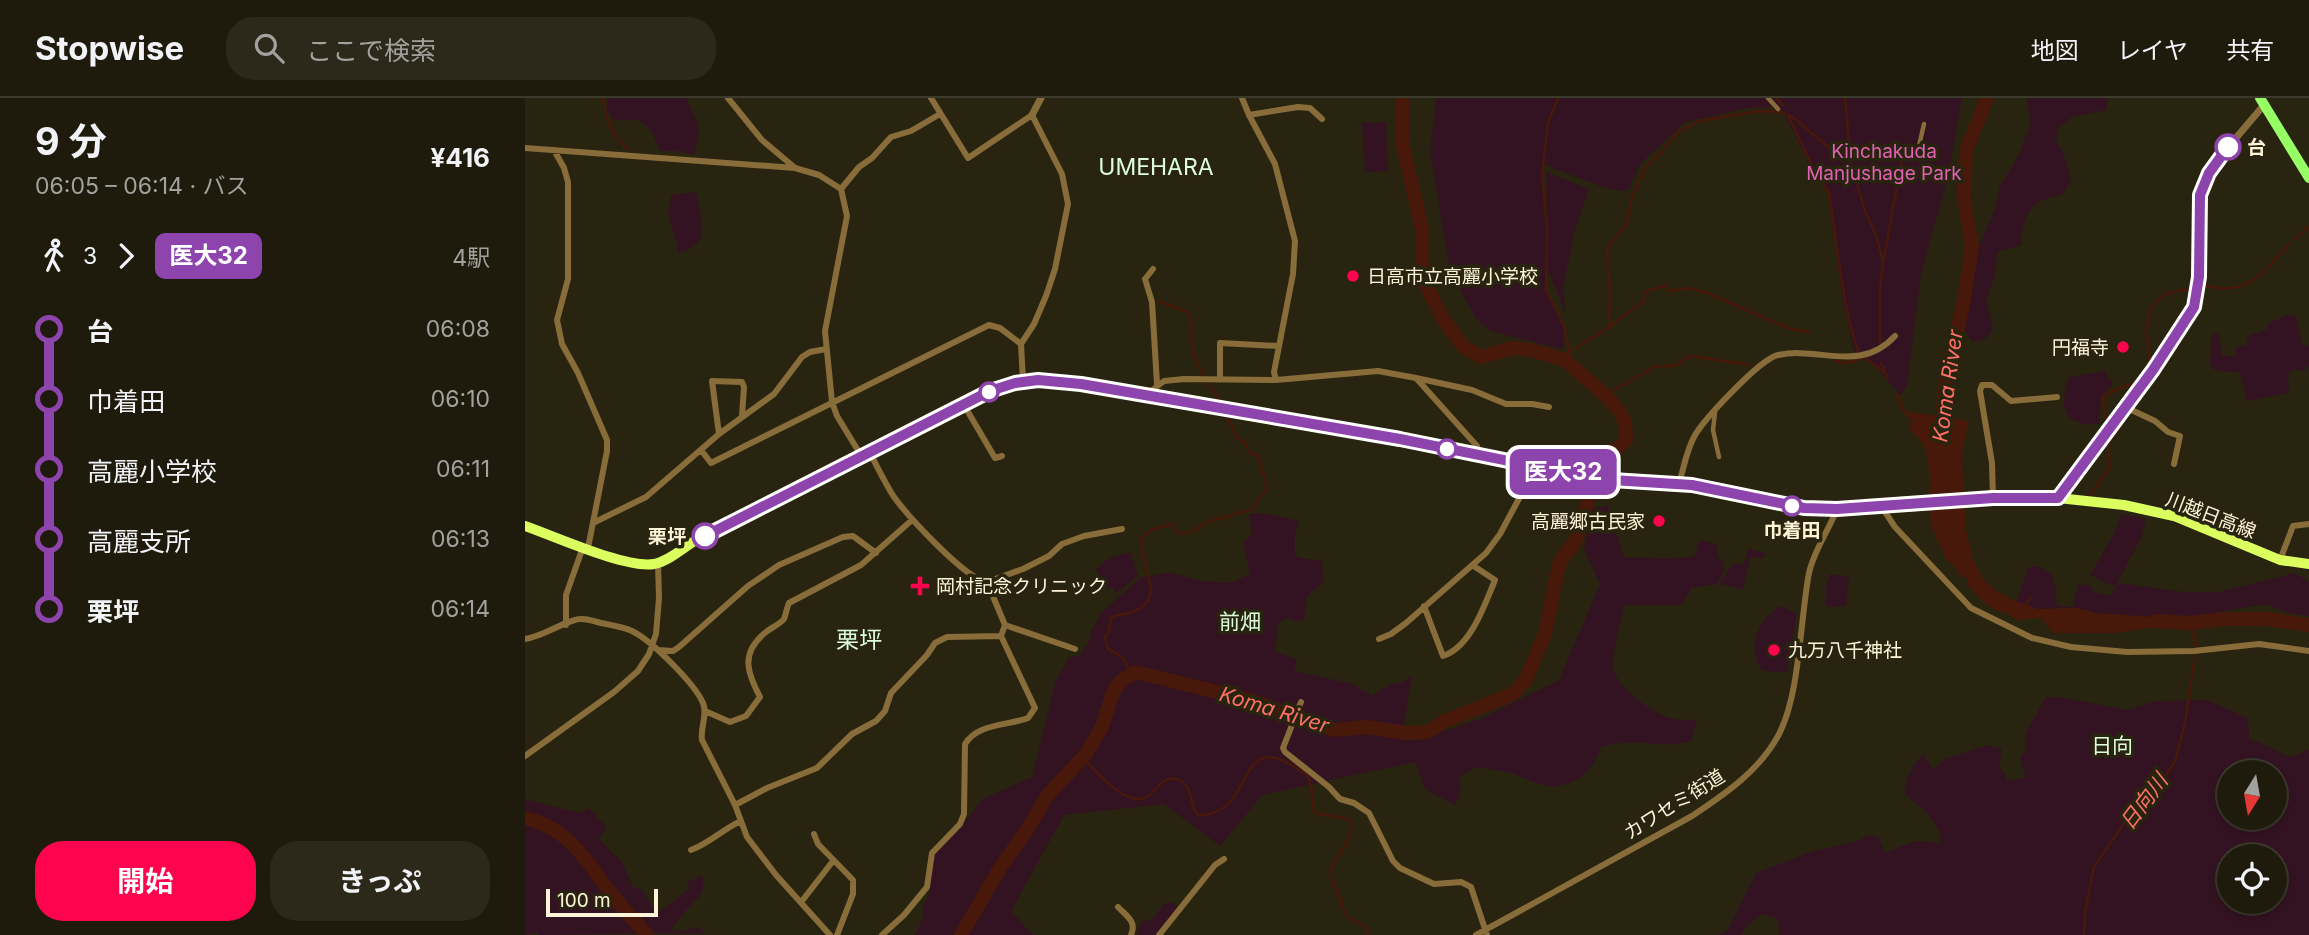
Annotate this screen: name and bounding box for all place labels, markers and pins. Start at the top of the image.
marker: 台 [2215,134,2241,160]
place label: 台 [2247,136,2266,159]
place label: 日高市立高麗小学校 [1367,265,1538,288]
marker: 日高市立高麗小学校 [1345,268,1361,284]
place label: 円福寺 [2052,336,2109,359]
marker: 円福寺 [2115,339,2131,355]
unlabelled marker [979,382,999,402]
unlabelled marker [1437,439,1457,459]
marker: 巾着田 [1782,496,1802,516]
place label: 高麗郷古民家 [1531,510,1645,533]
marker: 高麗郷古民家 [1651,513,1667,529]
place label: 巾着田 [1763,519,1821,542]
marker: 栗坪 [692,523,718,549]
place label: 栗坪 [648,525,686,548]
place label: 岡村記念クリニック [936,575,1107,598]
marker: 岡村記念クリニック [910,576,930,596]
place label: 九万八千神社 [1788,639,1902,662]
marker: 九万八千神社 [1766,642,1782,658]

